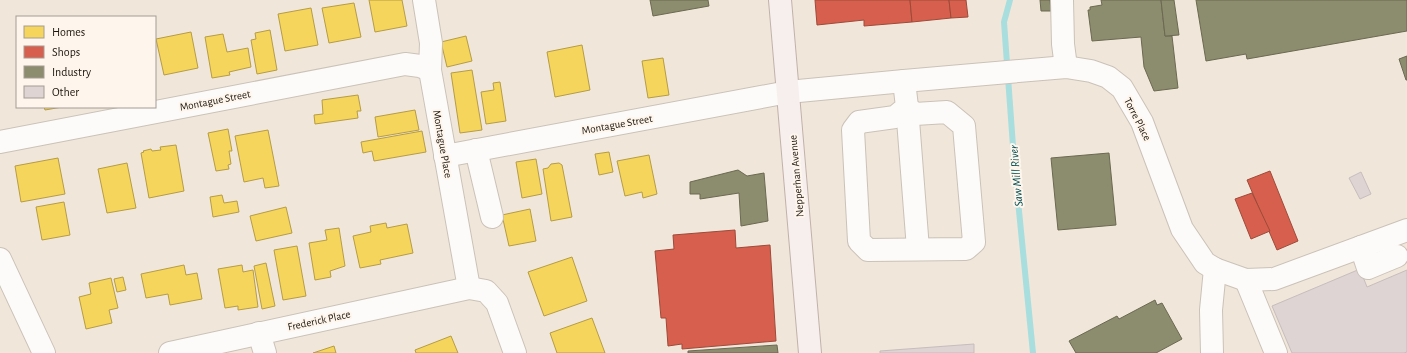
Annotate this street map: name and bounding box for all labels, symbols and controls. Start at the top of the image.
legend [16,16,156,108]
text: Homes [52,26,85,38]
text: Shops [52,46,80,58]
text: Industry [52,66,91,79]
text: Other [52,86,79,98]
street label: Montague Street [179,88,252,113]
street label: Torre Place [1122,96,1153,143]
street label: Montague Place [431,109,454,179]
street label: Montague Street [581,113,654,136]
street label: Nepperhan Avenue [787,134,806,218]
water label: Saw Mill River [1007,144,1025,207]
street label: Frederick Place [287,308,351,333]

